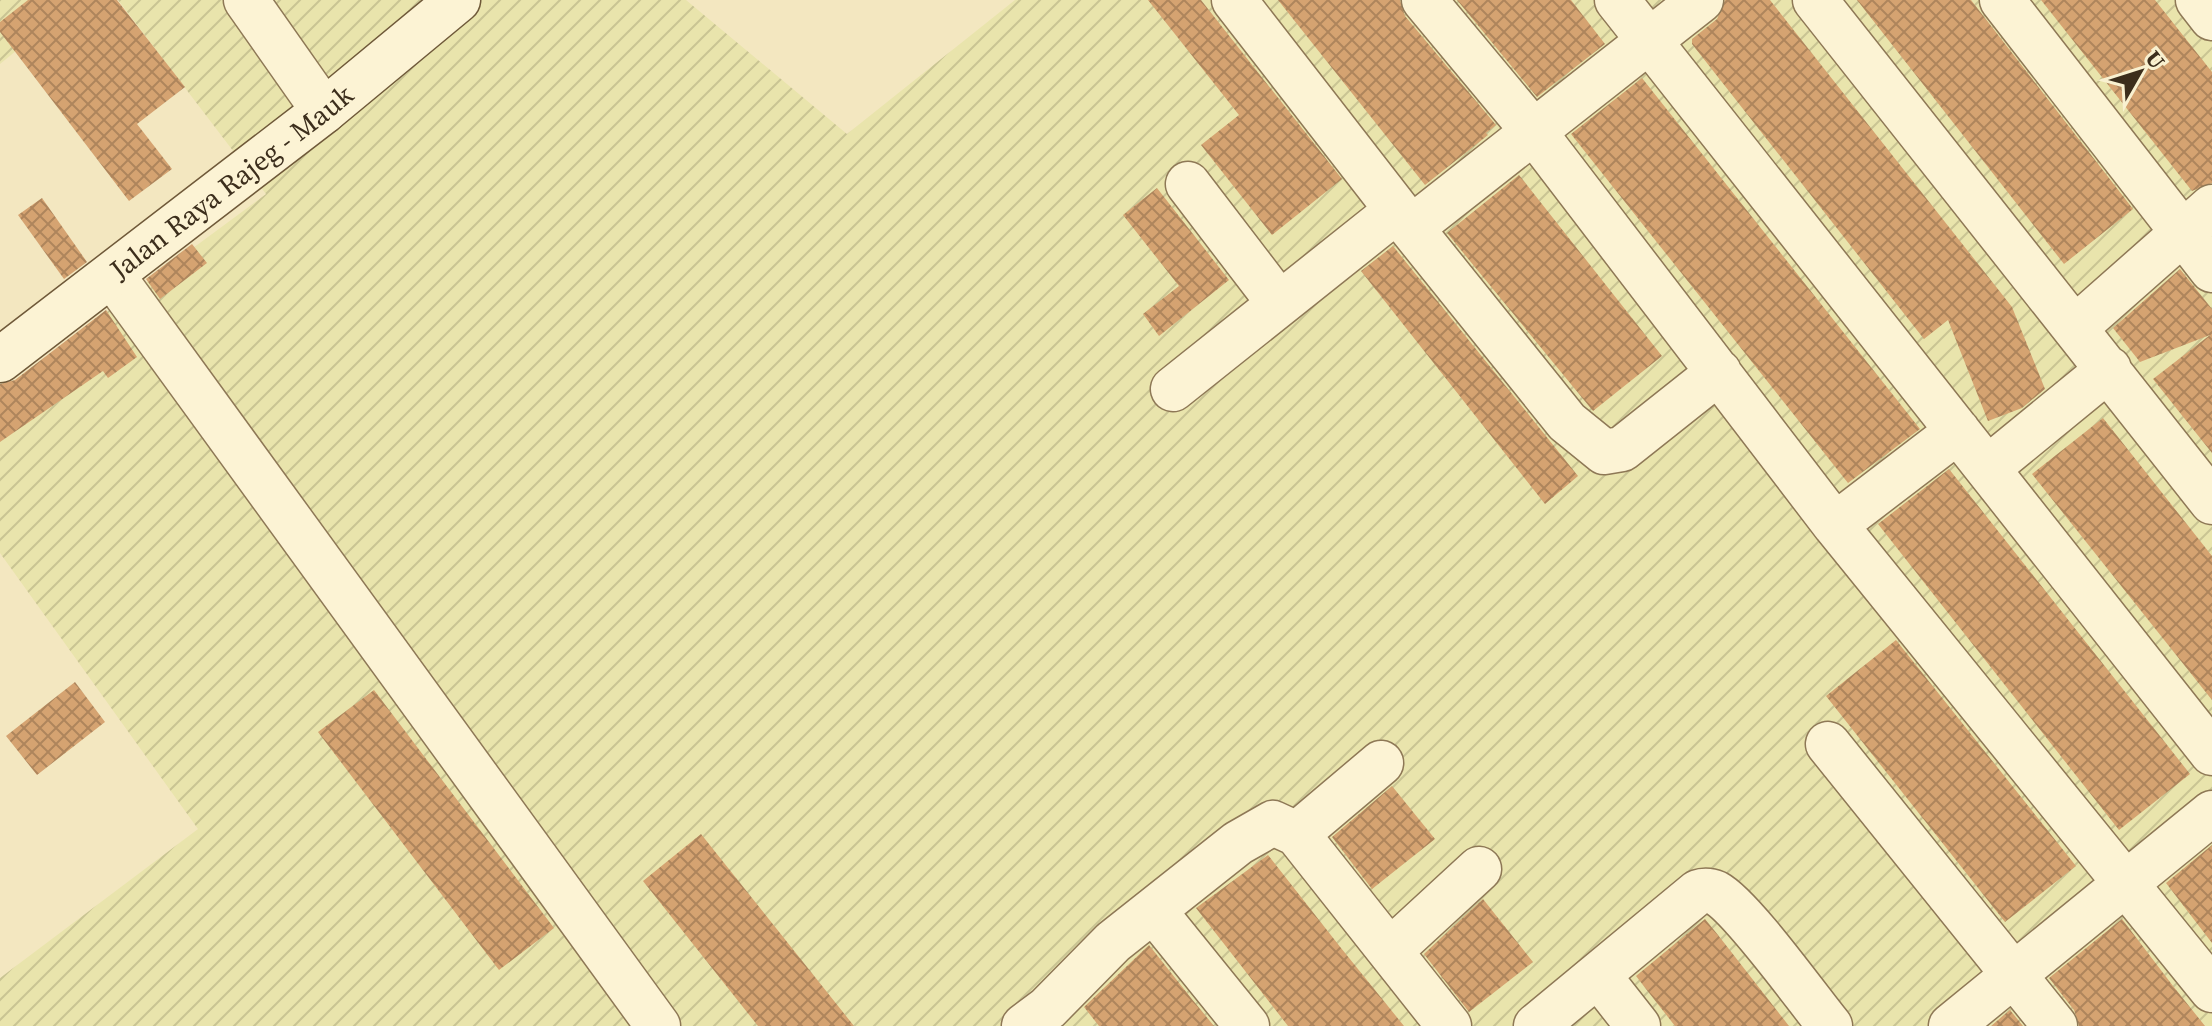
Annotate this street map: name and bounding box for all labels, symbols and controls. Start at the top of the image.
north arrow [2100,32,2180,112]
text: U [2139,44,2172,75]
street label: Jalan Raya Rajeg - Mauk [101,75,362,289]

